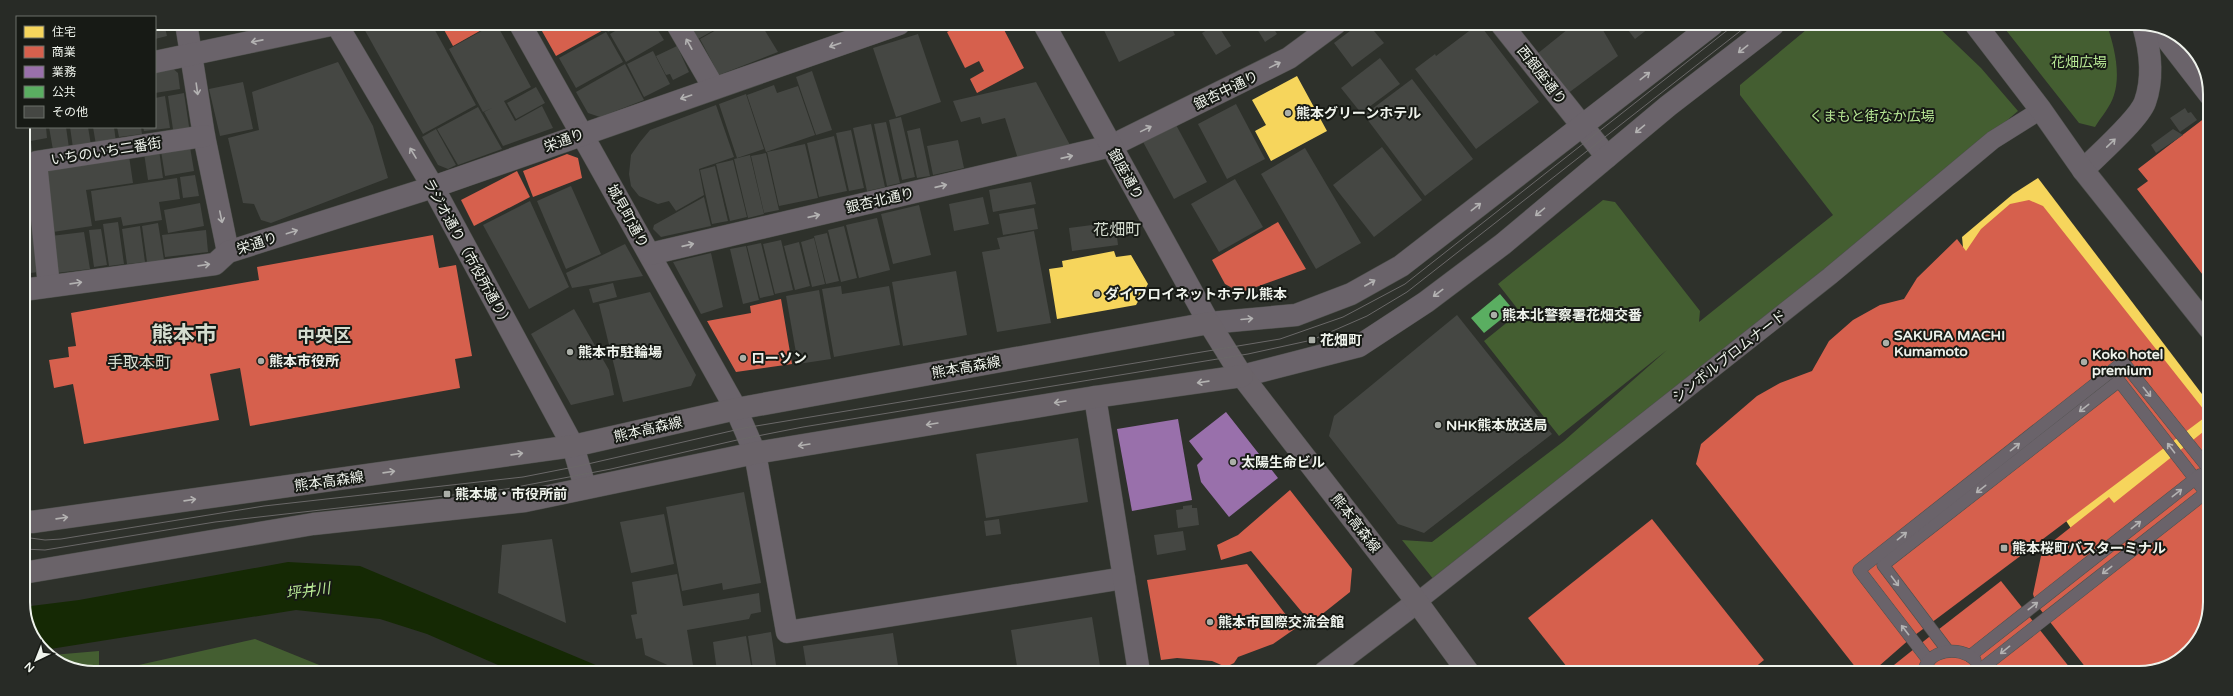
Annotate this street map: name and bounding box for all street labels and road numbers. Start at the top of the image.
street label: 西銀座通り [1513,42,1570,108]
street label: 銀杏中通り [1191,67,1261,113]
street label: 栄通り [542,125,587,156]
street label: いちのいち二番街 [49,134,163,169]
street label: 銀座通り [1105,146,1147,203]
street label: ラジオ通り（市役所通り） [419,176,516,331]
street label: 城見町通り [603,182,652,251]
street label: 銀杏北通り [844,184,916,217]
street label: 栄通り [235,229,280,258]
street label: シンボルプロムナード [1669,307,1790,406]
street label: 熊本高森線 [930,353,1002,382]
street label: 熊本高森線 [612,413,684,446]
street label: 熊本高森線 [293,468,365,495]
street label: 熊本高森線 [1327,490,1384,556]

